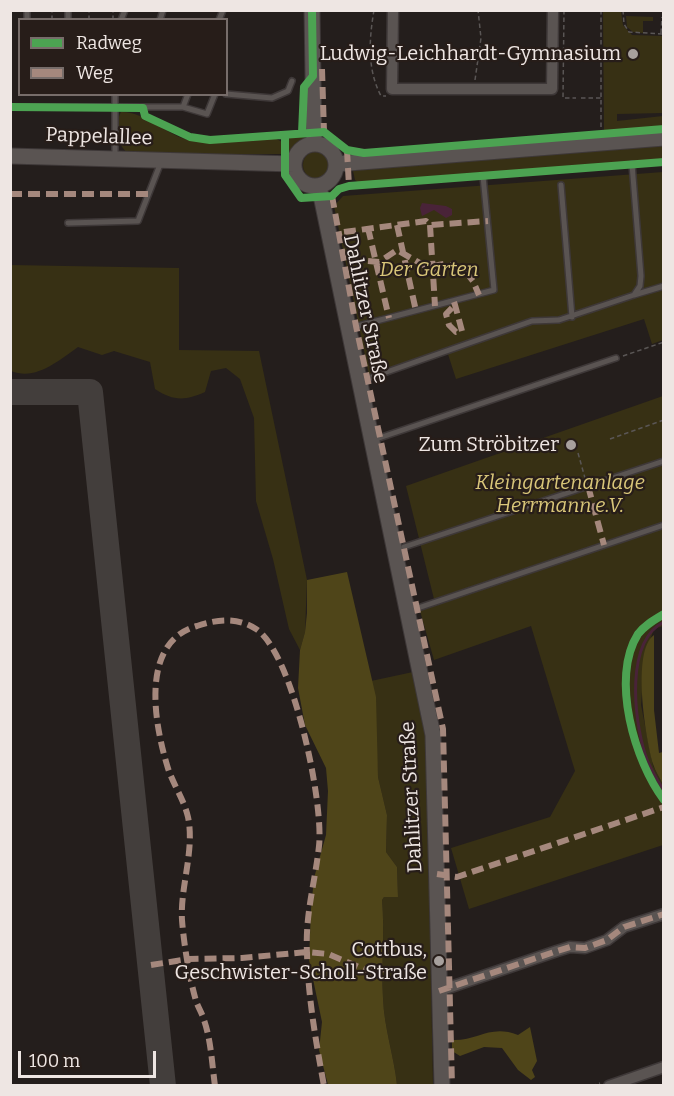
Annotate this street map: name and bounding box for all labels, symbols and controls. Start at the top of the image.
legend [18,18,228,96]
text: Radweg [76,32,142,54]
place label: Ludwig-Leichhardt-Gymnasium [320,42,621,66]
marker: Ludwig-Leichhardt-Gymnasium [626,47,640,61]
text: Weg [76,62,113,84]
street label: Pappelallee [45,123,153,151]
street label: Dahlitzer Straße [338,232,392,386]
park label: Der Garten [379,258,479,282]
place label: Zum Ströbitzer [419,433,559,457]
marker: Zum Ströbitzer [564,438,578,452]
park label: Kleingartenanlage Herrmann e.V. [475,471,645,518]
street label: Dahlitzer Straße [396,721,428,873]
place label: Cottbus, Geschwister-Scholl-Straße [175,938,427,985]
marker: Cottbus, Geschwister-Scholl-Straße [432,954,446,968]
scale bar [21,1039,159,1077]
text: 100 m [29,1050,80,1072]

